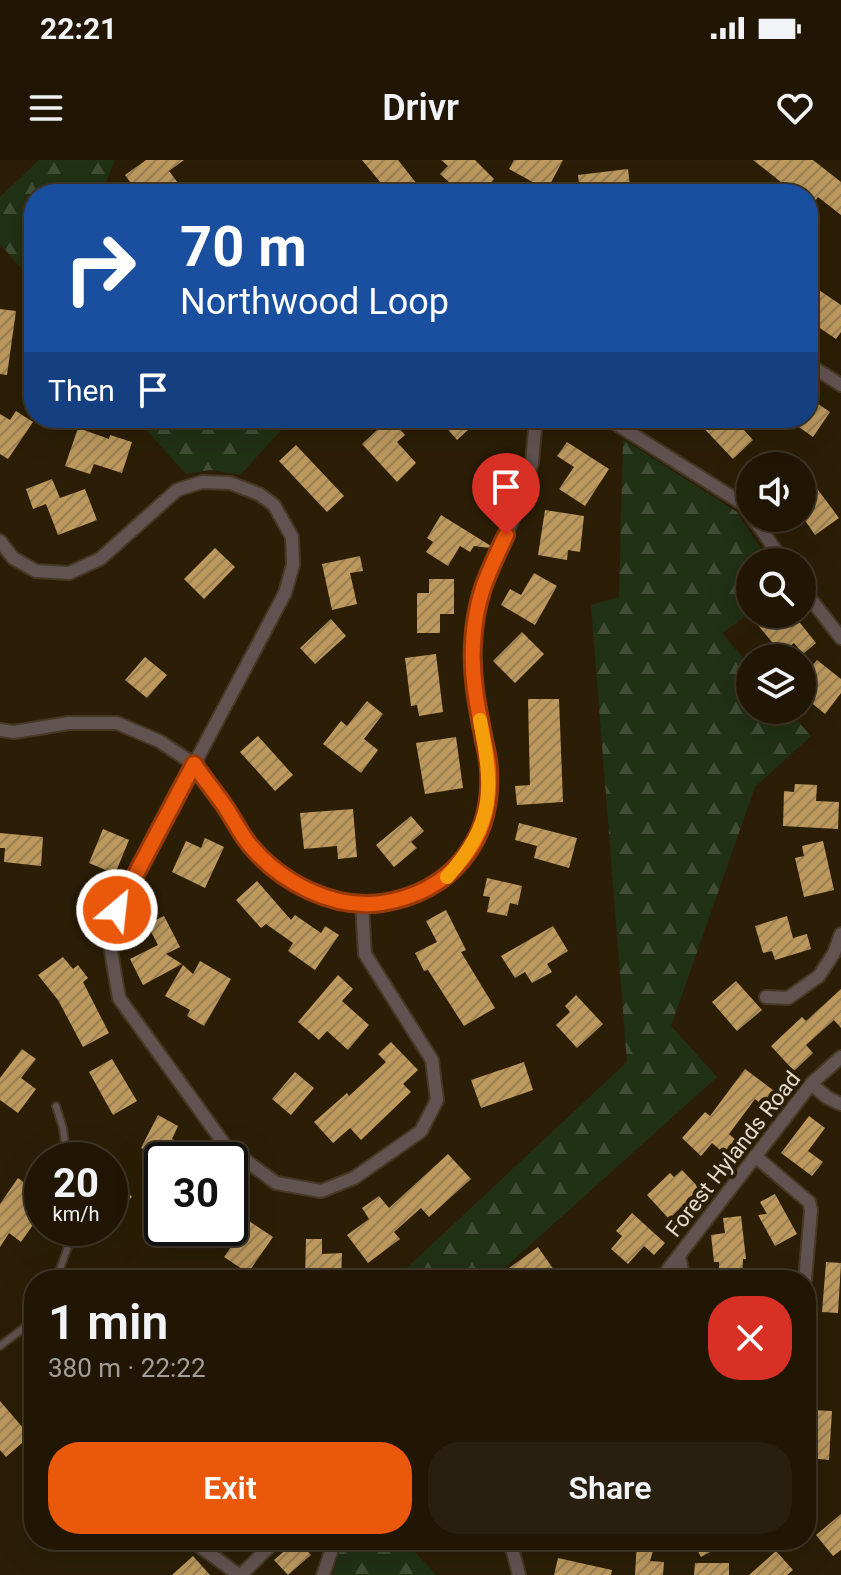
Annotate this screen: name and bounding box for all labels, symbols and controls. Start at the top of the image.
text: 22:21 [40,11,117,46]
icon: menu [24,86,68,130]
icon: heart [773,86,817,130]
text: Drivr [382,87,459,129]
text: 70 m [180,214,307,280]
icon: right [48,216,152,320]
text: Northwood Loop [180,281,449,323]
icon: arrive [131,368,175,412]
text: Then [48,373,115,408]
map controls [736,452,816,724]
button: sound [736,452,816,532]
pin [472,453,540,535]
icon: arrive [484,465,528,509]
button: search [736,548,816,628]
button: layers [736,644,816,724]
position arrow [75,868,159,952]
street label: Forest Hylands Road [661,1066,805,1242]
speed limit sign: 30 [144,1142,248,1246]
text: 20 [53,1160,99,1207]
text: km/h [53,1202,99,1226]
text: 1 min [48,1294,168,1351]
button: close [708,1296,792,1380]
text: 380 m · 22:22 [48,1353,206,1383]
button: Exit [48,1442,412,1534]
button: Share [428,1442,792,1534]

